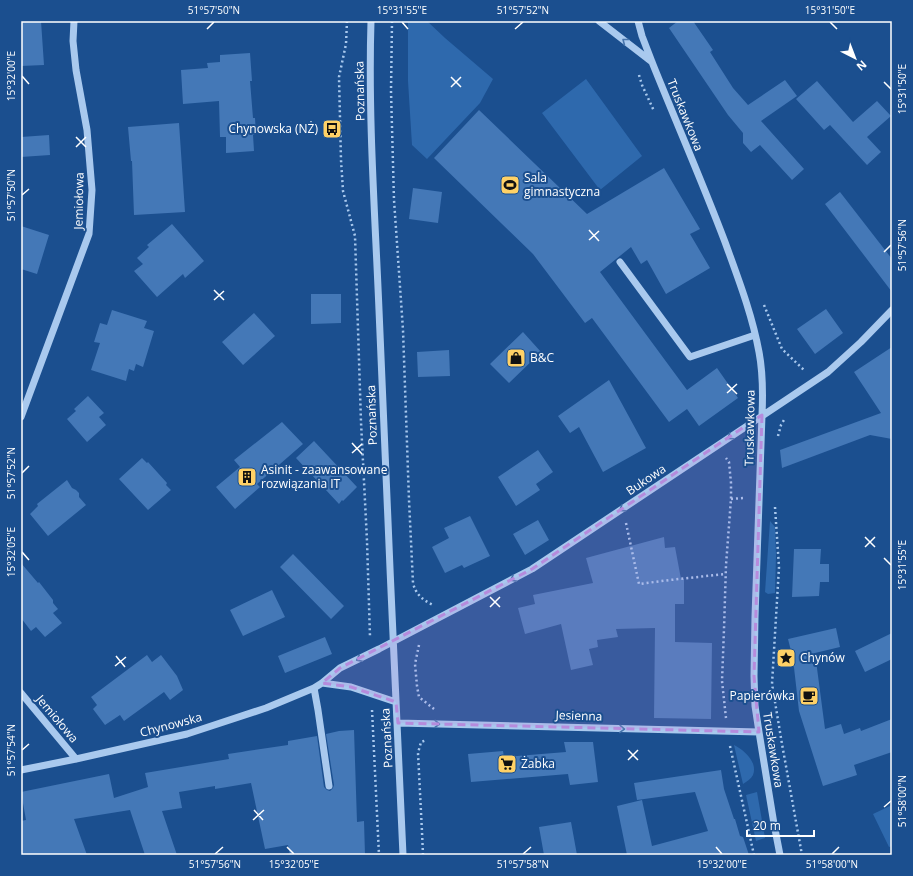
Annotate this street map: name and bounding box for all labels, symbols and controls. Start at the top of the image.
text: 51°57'50"N [188,3,240,17]
text: 15°31'55"E [377,3,427,17]
text: 51°57'52"N [497,3,549,17]
text: 15°31'50"E [805,3,855,17]
north arrow [835,38,875,78]
one-way arrow [623,39,630,46]
text: 15°32'00"E [4,51,18,101]
text: N [854,57,870,74]
street label: Poznańska [350,61,369,121]
text: 15°31'50"E [895,64,909,114]
street label: Truskawkowa [663,76,708,153]
bus stop icon: Chynowska (NŻ) [321,118,343,140]
place label: Chynowska (NŻ) [228,120,318,137]
text: 51°57'50"N [4,169,18,221]
place label: Sala gimnastyczna [524,169,600,200]
street label: Jemiołowa [69,172,88,231]
sports icon: Sala gimnastyczna [499,174,521,196]
text: 51°57'56"N [895,219,909,271]
shop icon: B&C [505,347,527,369]
place label: B&C [530,349,554,366]
street label: Poznańska [362,385,381,445]
street label: Truskawkowa [740,390,759,466]
one-way arrow [727,432,734,440]
text: 51°57'52"N [4,447,18,499]
street label: Bukowa [622,460,669,499]
place label: Asinit - zaawansowane rozwiązania IT [261,461,388,492]
building icon: Asinit - zaawansowane rozwiązania IT [236,466,258,488]
one-way arrow [619,504,626,512]
text: 15°32'05"E [4,527,18,577]
text: 15°31'55"E [895,540,909,590]
one-way arrow [509,575,517,582]
place icon: Chynów [775,647,797,669]
place label: Chynów [800,649,846,666]
one-way arrow [356,654,363,662]
cafe icon: Papierówka [798,685,820,707]
place label: Papierówka [730,687,795,704]
street label: Jemiołowa [32,690,82,746]
street label: Jesienna [554,706,603,725]
street label: Chynowska [138,708,204,741]
street label: Poznańska [376,708,397,769]
street label: Truskawkowa [759,711,788,789]
one-way arrow [434,719,440,728]
text: 51°57'54"N [4,724,18,776]
one-way arrow [619,724,625,733]
supermarket icon: Żabka [496,753,518,775]
place label: Żabka [521,755,555,772]
text: 51°58'00"N [895,775,909,827]
scale bar [747,812,814,838]
text: 20 m [753,817,781,834]
text: 51°57'56"N [189,857,241,871]
text: 15°32'05"E [269,857,319,871]
text: 51°57'58"N [497,857,549,871]
text: 15°32'00"E [697,857,747,871]
text: 51°58'00"N [806,857,858,871]

